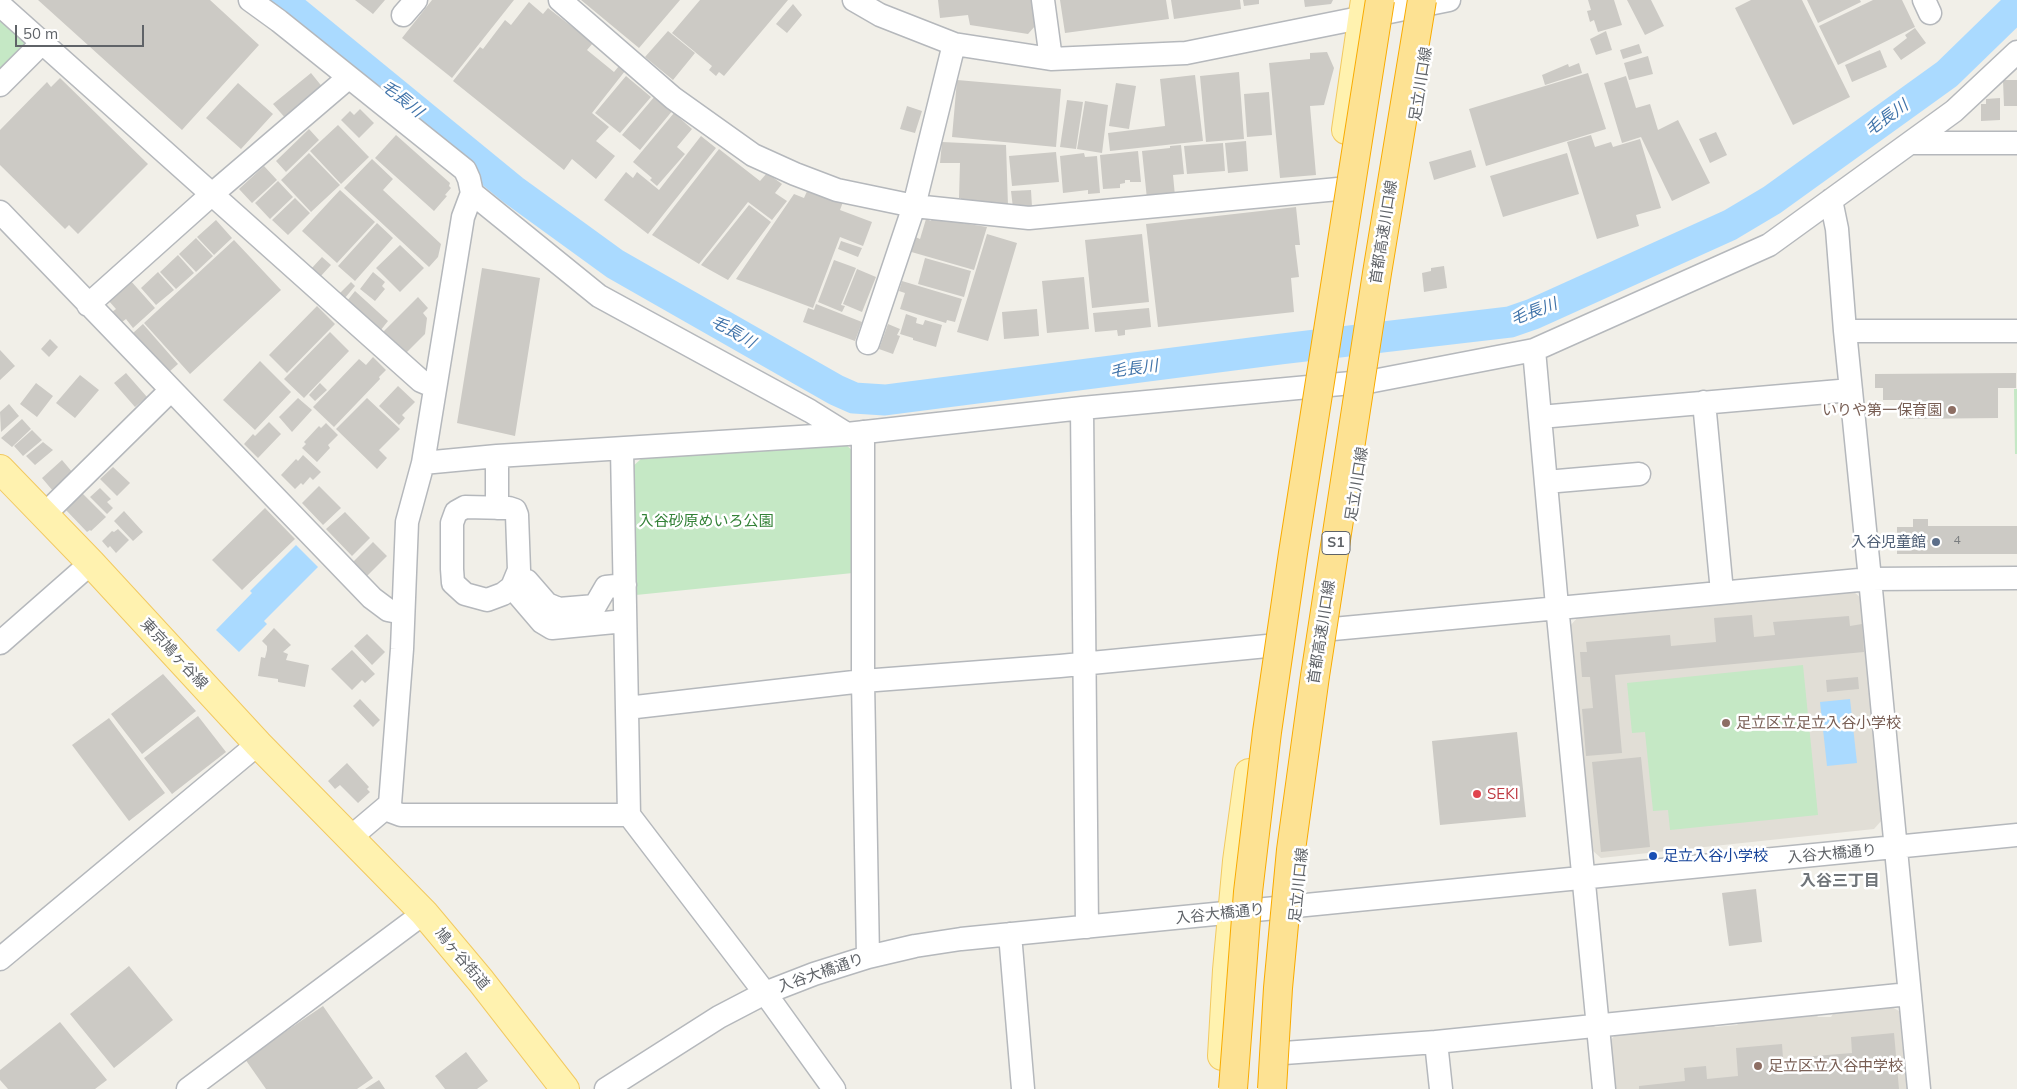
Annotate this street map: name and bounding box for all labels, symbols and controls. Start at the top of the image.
scale bar [18,15,146,47]
text: 50 m [23,24,58,43]
street label: 足立川口線 [1406,46,1436,122]
water label: 毛長川 [377,76,427,122]
water label: 毛長川 [1862,96,1912,140]
street label: 首都高速川口線 [1367,179,1401,285]
water label: 毛長川 [1508,294,1560,330]
water label: 毛長川 [707,312,759,352]
water label: 毛長川 [1109,357,1159,381]
place label: いりや第一保育園 [1822,401,1942,419]
marker: いりや第一保育園 [1946,404,1958,416]
street label: 足立川口線 [1342,446,1372,522]
park label: 入谷砂原めいろ公園 [639,512,773,530]
road number: S1 [1322,532,1350,554]
place label: 入谷児童館 [1851,533,1926,551]
house number: 4 [1953,533,1961,547]
marker: 入谷児童館 [1930,536,1942,548]
street label: 首都高速川口線 [1305,579,1339,685]
street label: 東京鳩ヶ谷線 [137,615,211,693]
place label: 足立区立足立入谷小学校 [1736,714,1901,732]
marker: 足立区立足立入谷小学校 [1720,717,1732,729]
place label: SEKI [1487,785,1519,803]
marker: SEKI [1471,788,1483,800]
street label: 入谷大橋通り [1786,841,1878,867]
street label: 足立川口線 [1286,847,1312,923]
place label: 足立入谷小学校 [1663,847,1768,865]
marker: 足立入谷小学校 [1647,850,1659,862]
district label: 入谷三丁目 [1800,871,1880,891]
street label: 入谷大橋通り [1174,900,1266,928]
street label: 鳩ヶ谷街道 [431,924,493,994]
street label: 入谷大橋通り [776,950,866,996]
place label: 足立区立入谷中学校 [1768,1057,1903,1075]
marker: 足立区立入谷中学校 [1752,1060,1764,1072]

